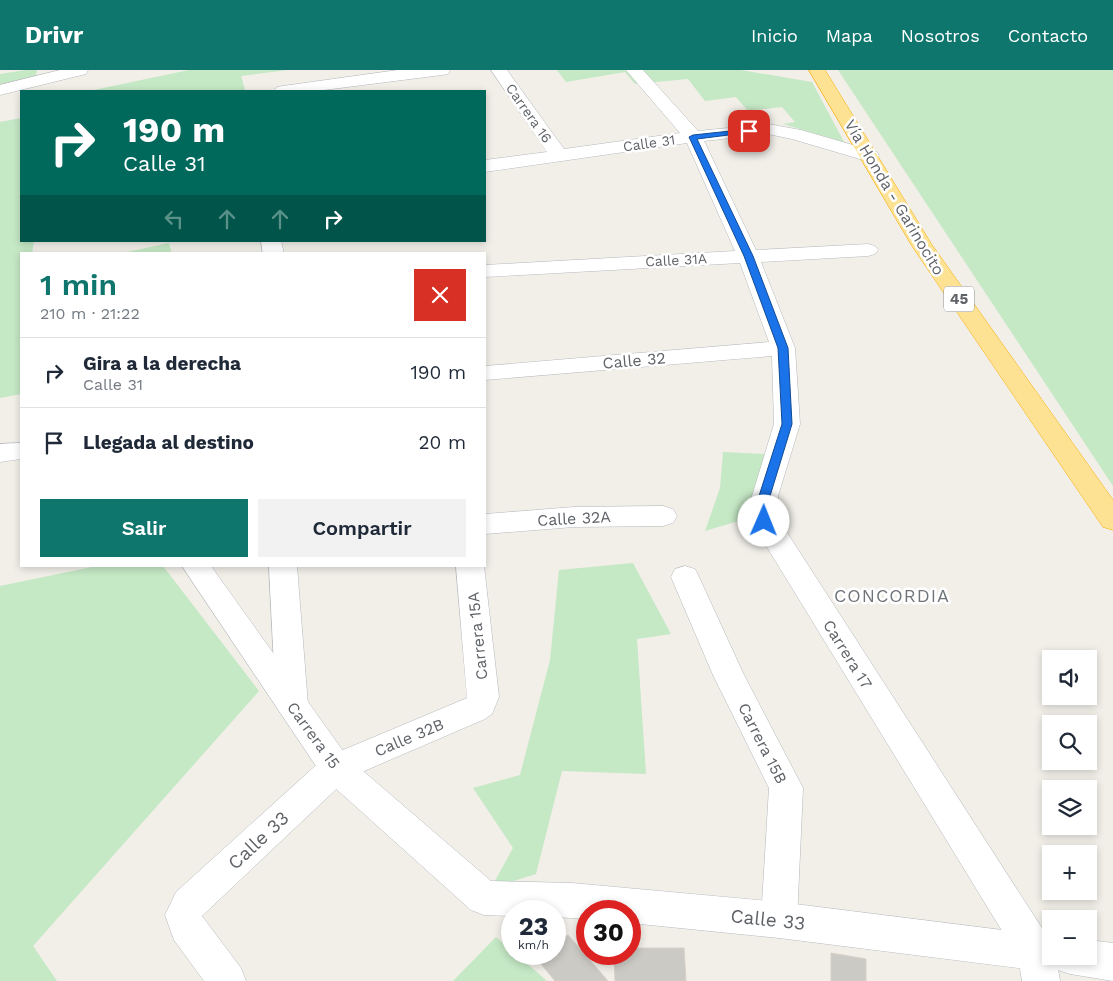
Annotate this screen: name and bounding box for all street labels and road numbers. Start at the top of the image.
street label: Carrera 16 [503,80,555,146]
street label: Vía Honda - Garinocito [841,116,949,278]
street label: Calle 31 [622,131,676,155]
street label: Calle 31A [645,250,707,270]
road number: 45 [944,286,974,312]
street label: Calle 32 [602,348,666,373]
street label: Calle 32A [537,507,612,530]
street label: Carrera 15A [463,591,492,681]
street label: Carrera 17 [819,616,876,692]
street label: Carrera 15 [283,698,344,772]
street label: Carrera 15B [734,700,791,787]
street label: Calle 32B [372,714,447,761]
street label: Calle 33 [223,806,294,874]
street label: Calle 33 [729,904,806,935]

